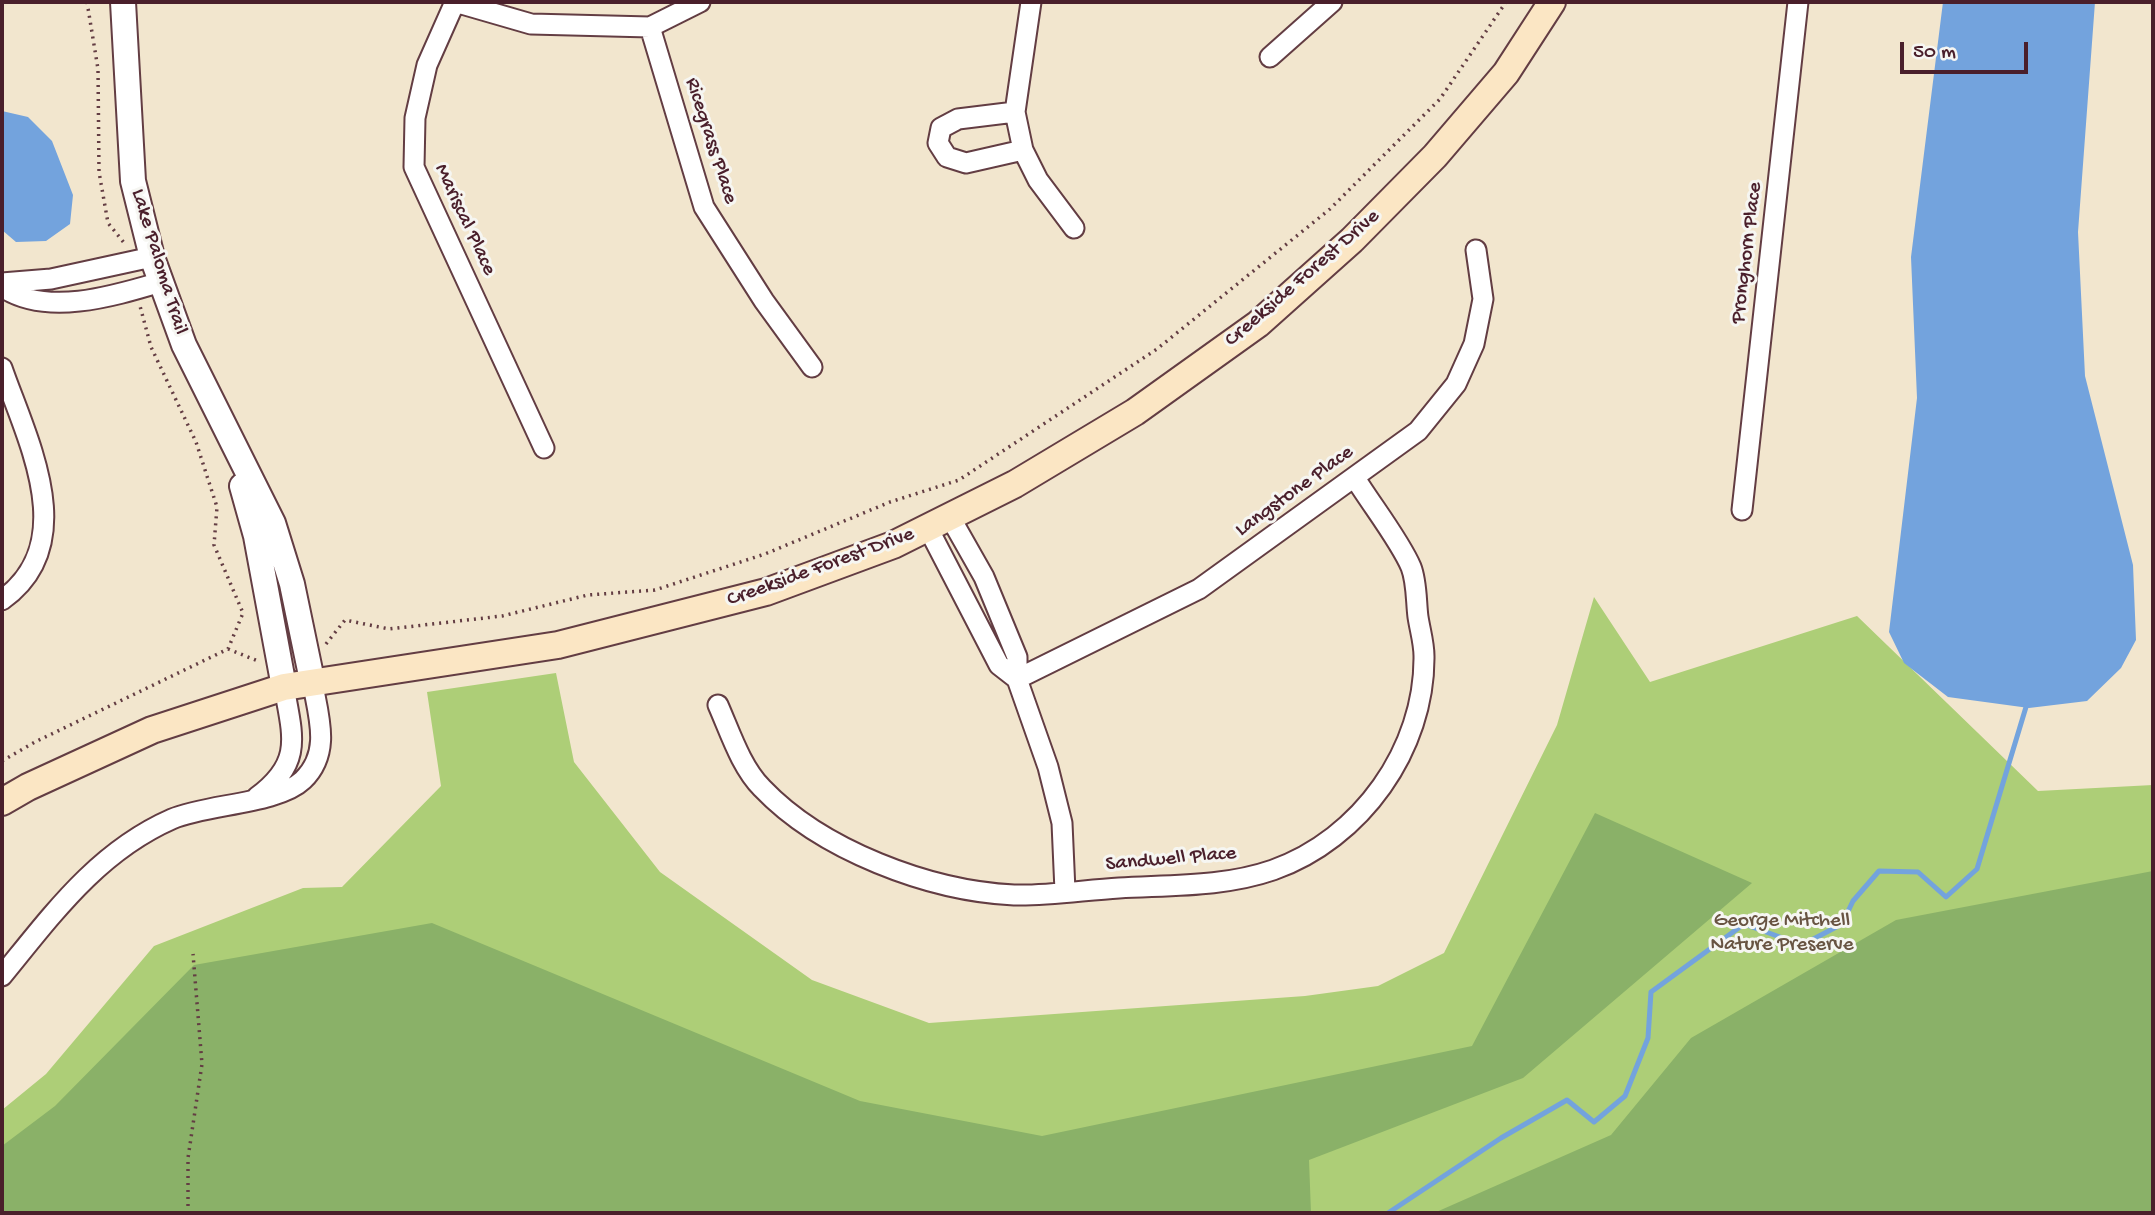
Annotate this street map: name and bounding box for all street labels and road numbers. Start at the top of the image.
street label: Ricegrass Place [678,75,742,207]
street label: Mariscal Place [427,160,501,280]
street label: Pronghorn Place [1727,181,1769,325]
street label: Lake Paloma Trail [124,186,192,338]
street label: Creekside Forest Drive [1220,205,1386,353]
street label: Langstone Place [1231,441,1359,543]
street label: Creekside Forest Drive [724,522,918,614]
street label: Sandwell Place [1105,842,1237,878]

